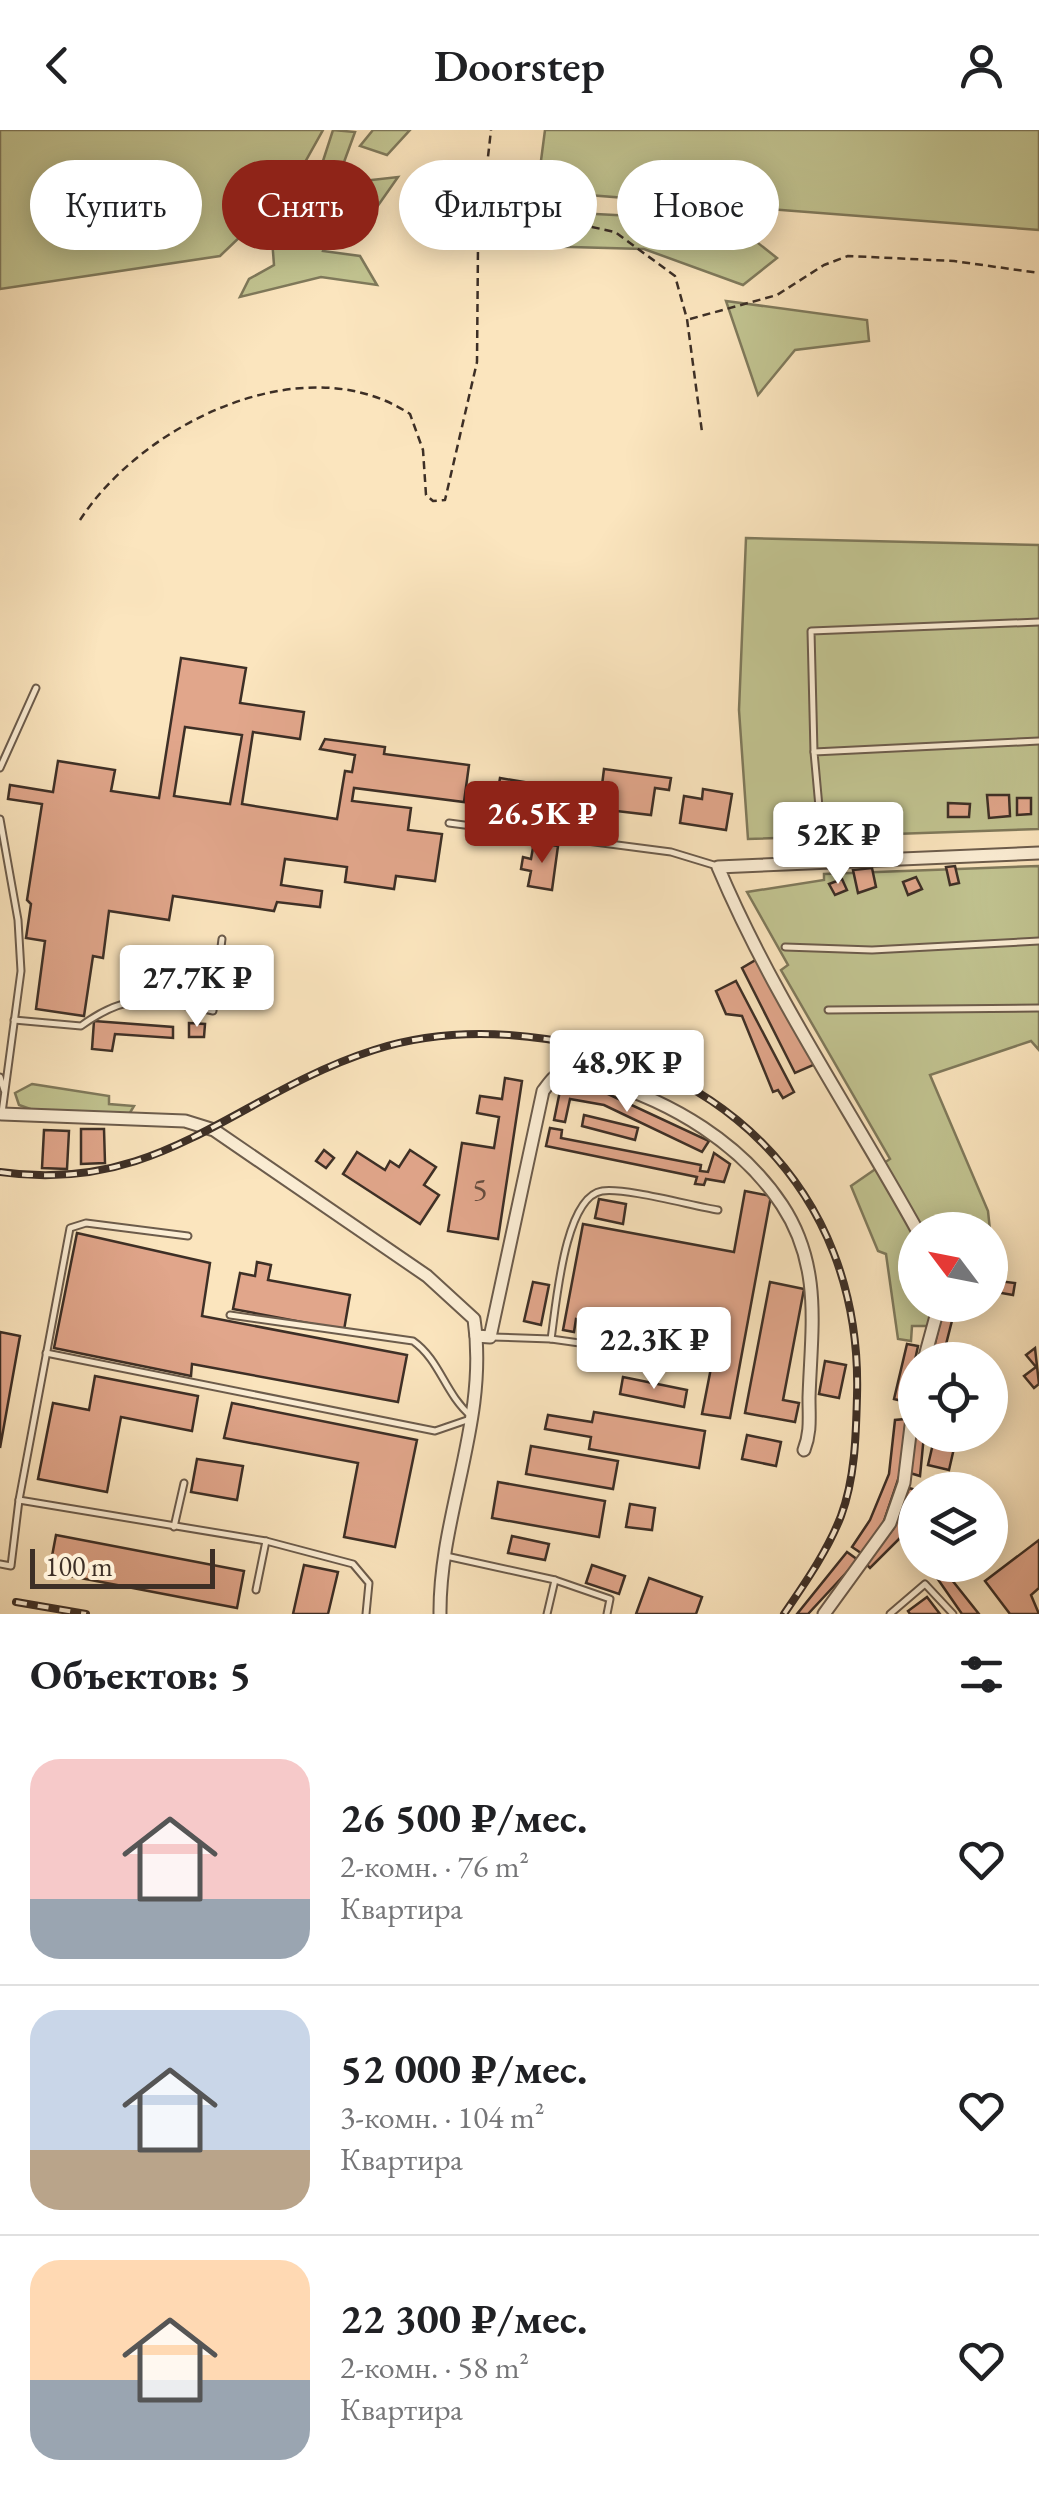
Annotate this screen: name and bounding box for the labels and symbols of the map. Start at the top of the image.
pin: 26.5K ₽ [450,781,634,866]
pin: 52K ₽ [768,802,908,887]
pin: 27.7K ₽ [105,945,289,1030]
pin: 48.9K ₽ [535,1030,719,1115]
house number: 5 [472,1168,488,1210]
north arrow [898,1212,1008,1322]
pin: 22.3K ₽ [562,1307,746,1392]
scale bar [30,1544,215,1588]

